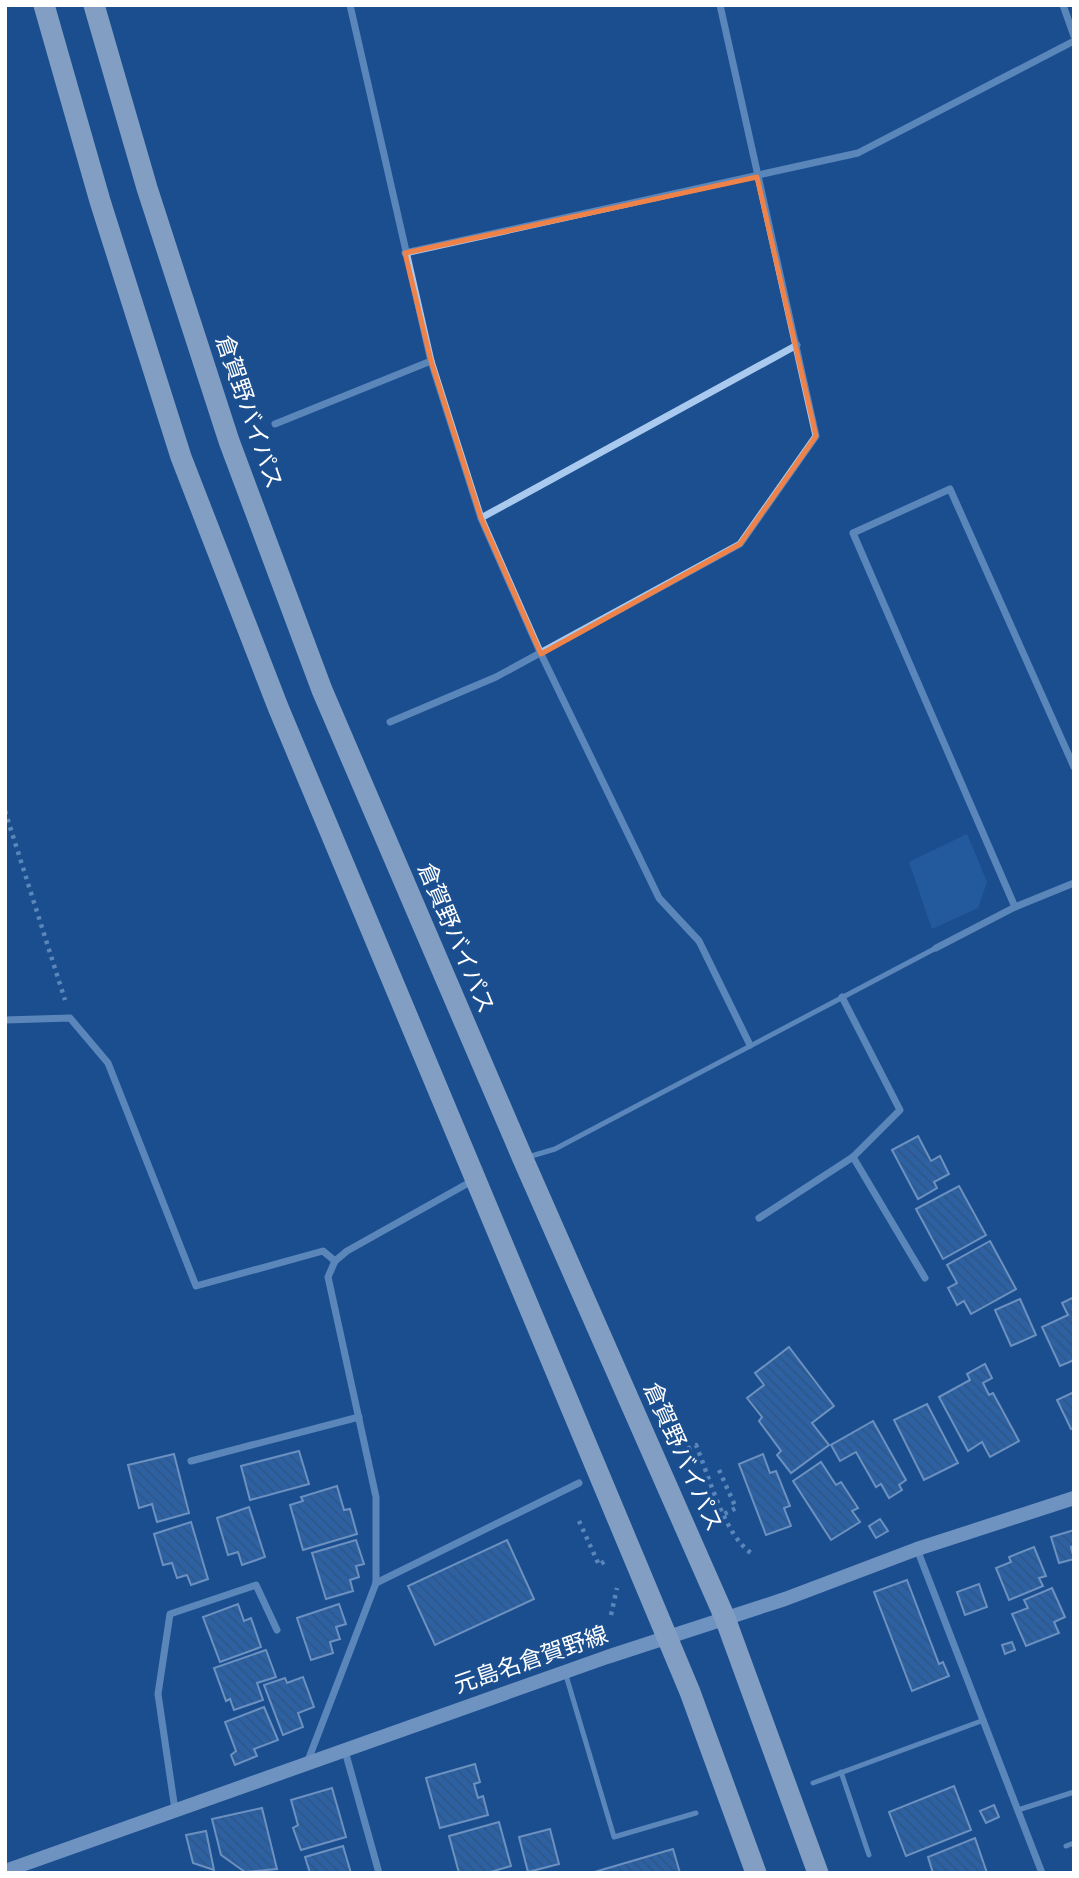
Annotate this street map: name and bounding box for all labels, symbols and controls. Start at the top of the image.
street label: 倉賀野バイパス [208,331,290,493]
street label: 倉賀野バイパス [410,858,502,1018]
street label: 倉賀野バイパス [636,1377,730,1537]
street label: 元島名倉賀野線 [450,1619,612,1701]

